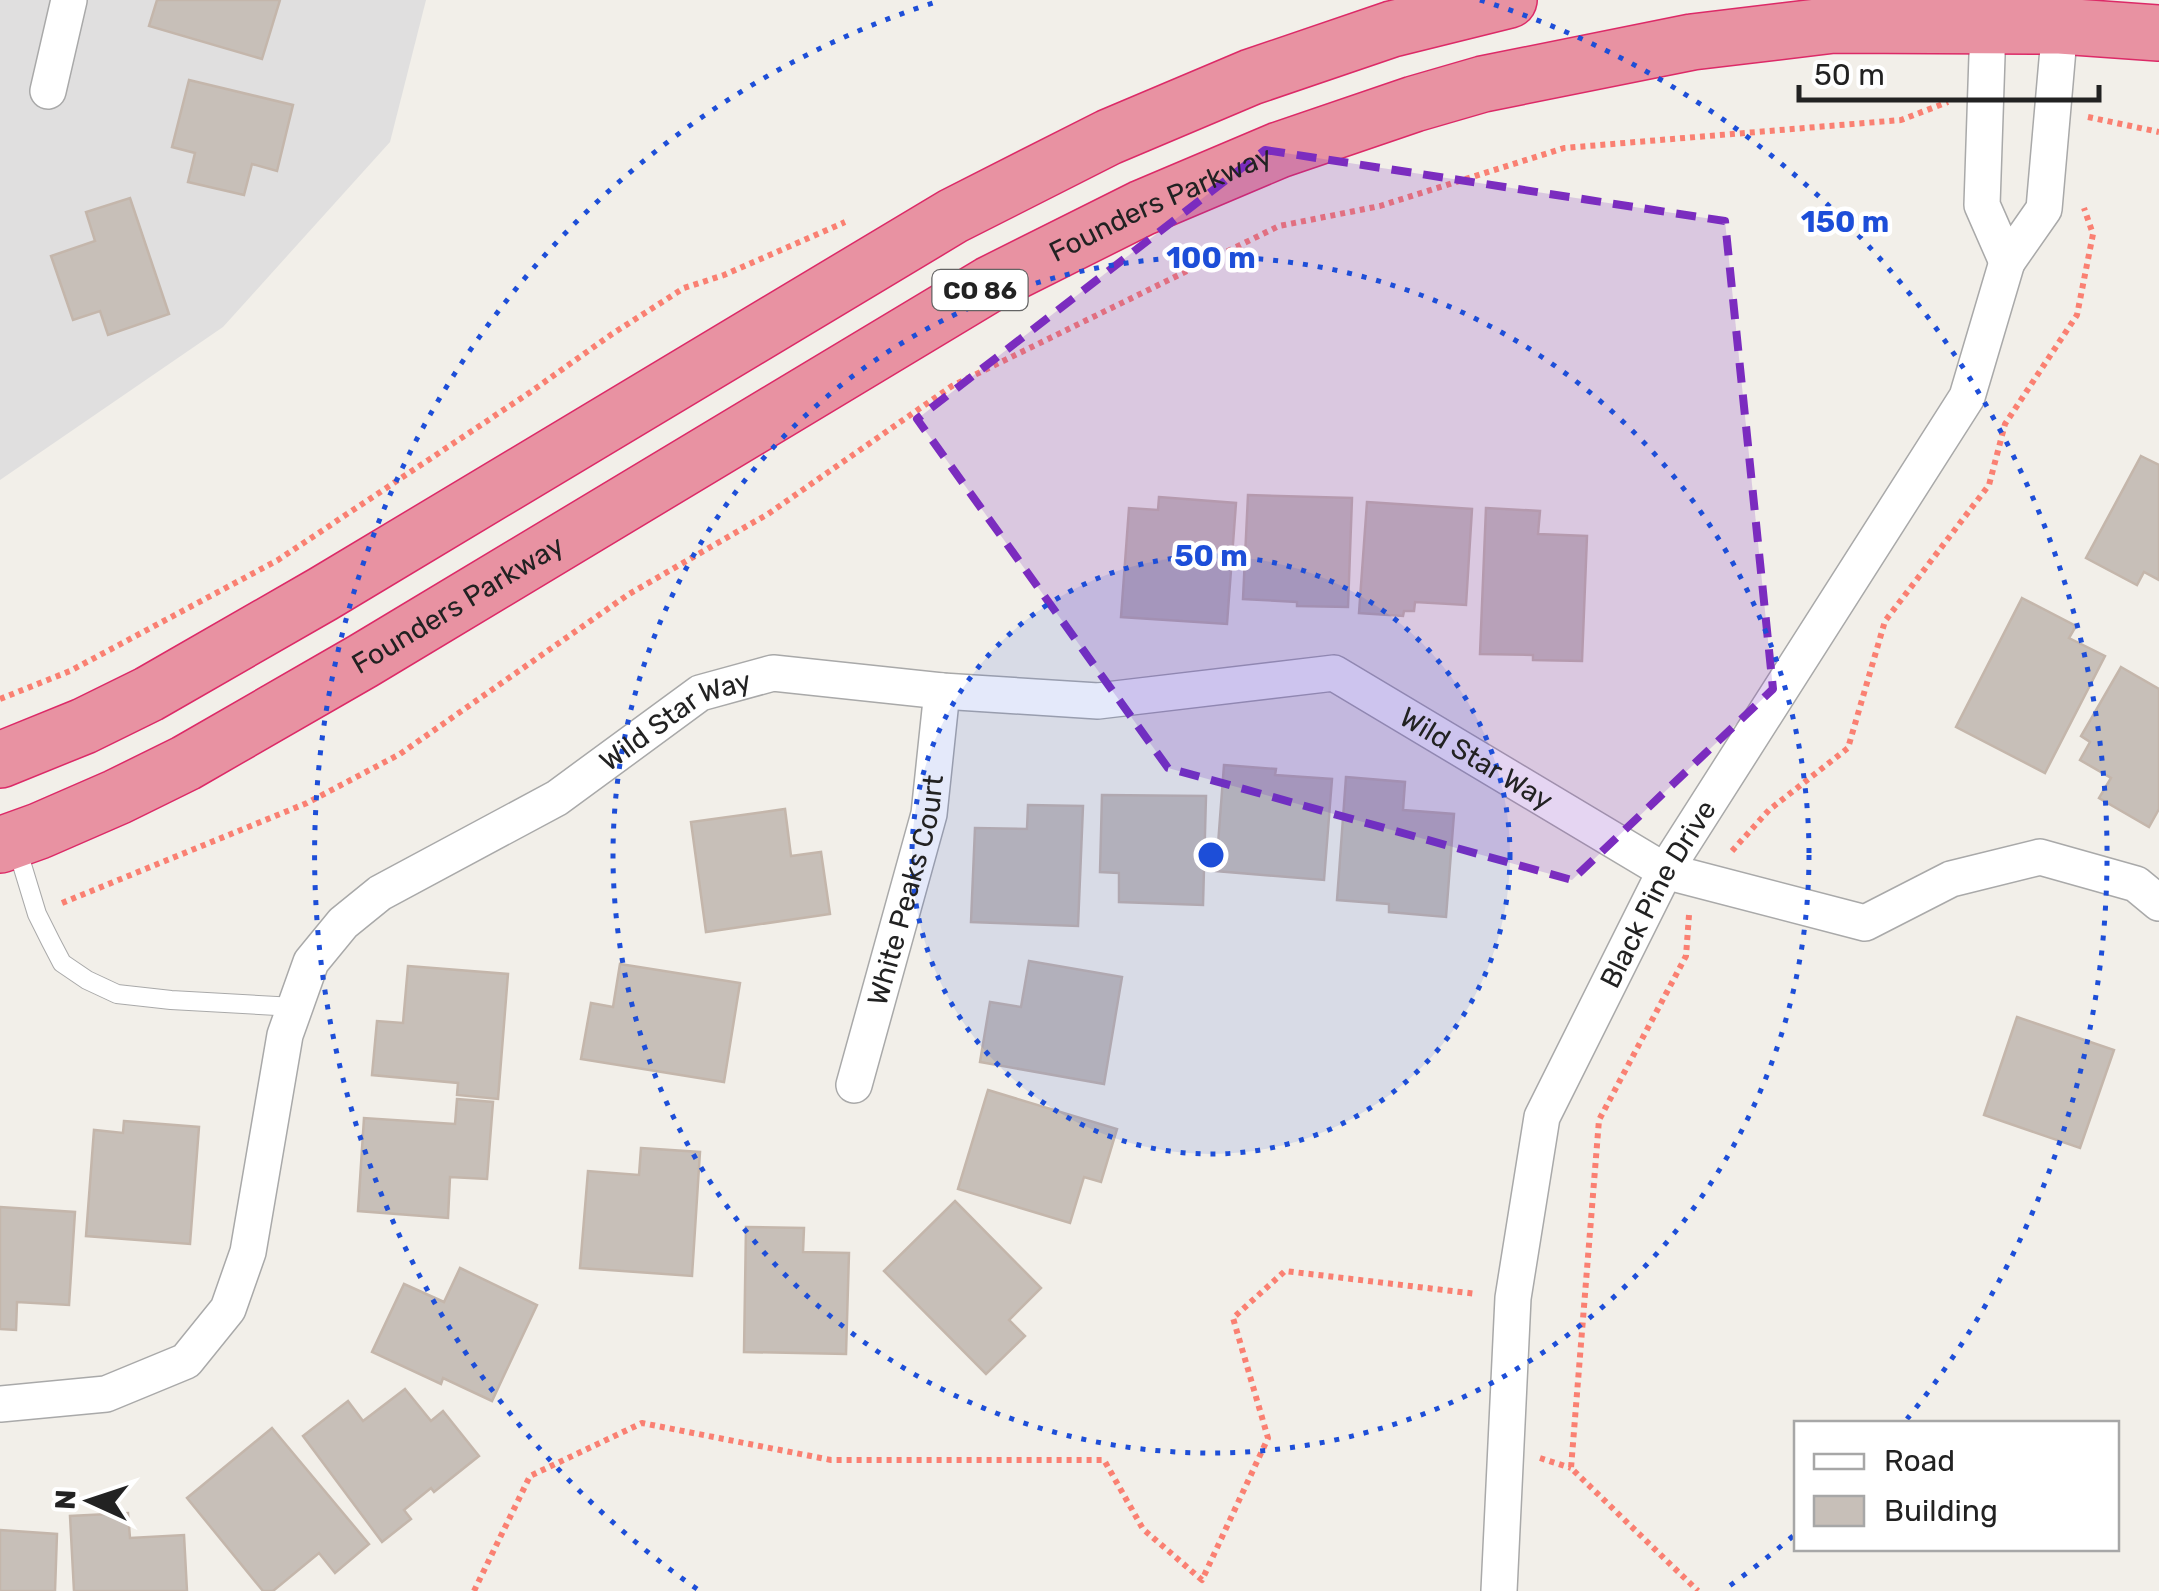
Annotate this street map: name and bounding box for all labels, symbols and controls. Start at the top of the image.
scale bar [1799,40,2099,102]
text: 50 m [1814,57,1885,93]
street label: Founders Parkway [1044,139,1277,269]
text: 150 m [1801,204,1889,240]
text: 100 m [1166,240,1256,276]
road number: CO 86 [932,270,1028,310]
street label: Founders Parkway [346,528,570,681]
text: 50 m [1174,538,1248,574]
street label: Wild Star Way [593,664,755,778]
street label: Wild Star Way [1394,700,1559,817]
street label: White Peaks Court [861,773,950,1009]
street label: Black Pine Drive [1593,794,1723,993]
centre of rings [1193,837,1229,873]
legend [1794,1421,2119,1551]
text: Road [1884,1443,1955,1479]
north arrow [40,1451,140,1551]
text: N [49,1489,83,1511]
text: Building [1884,1493,1998,1529]

